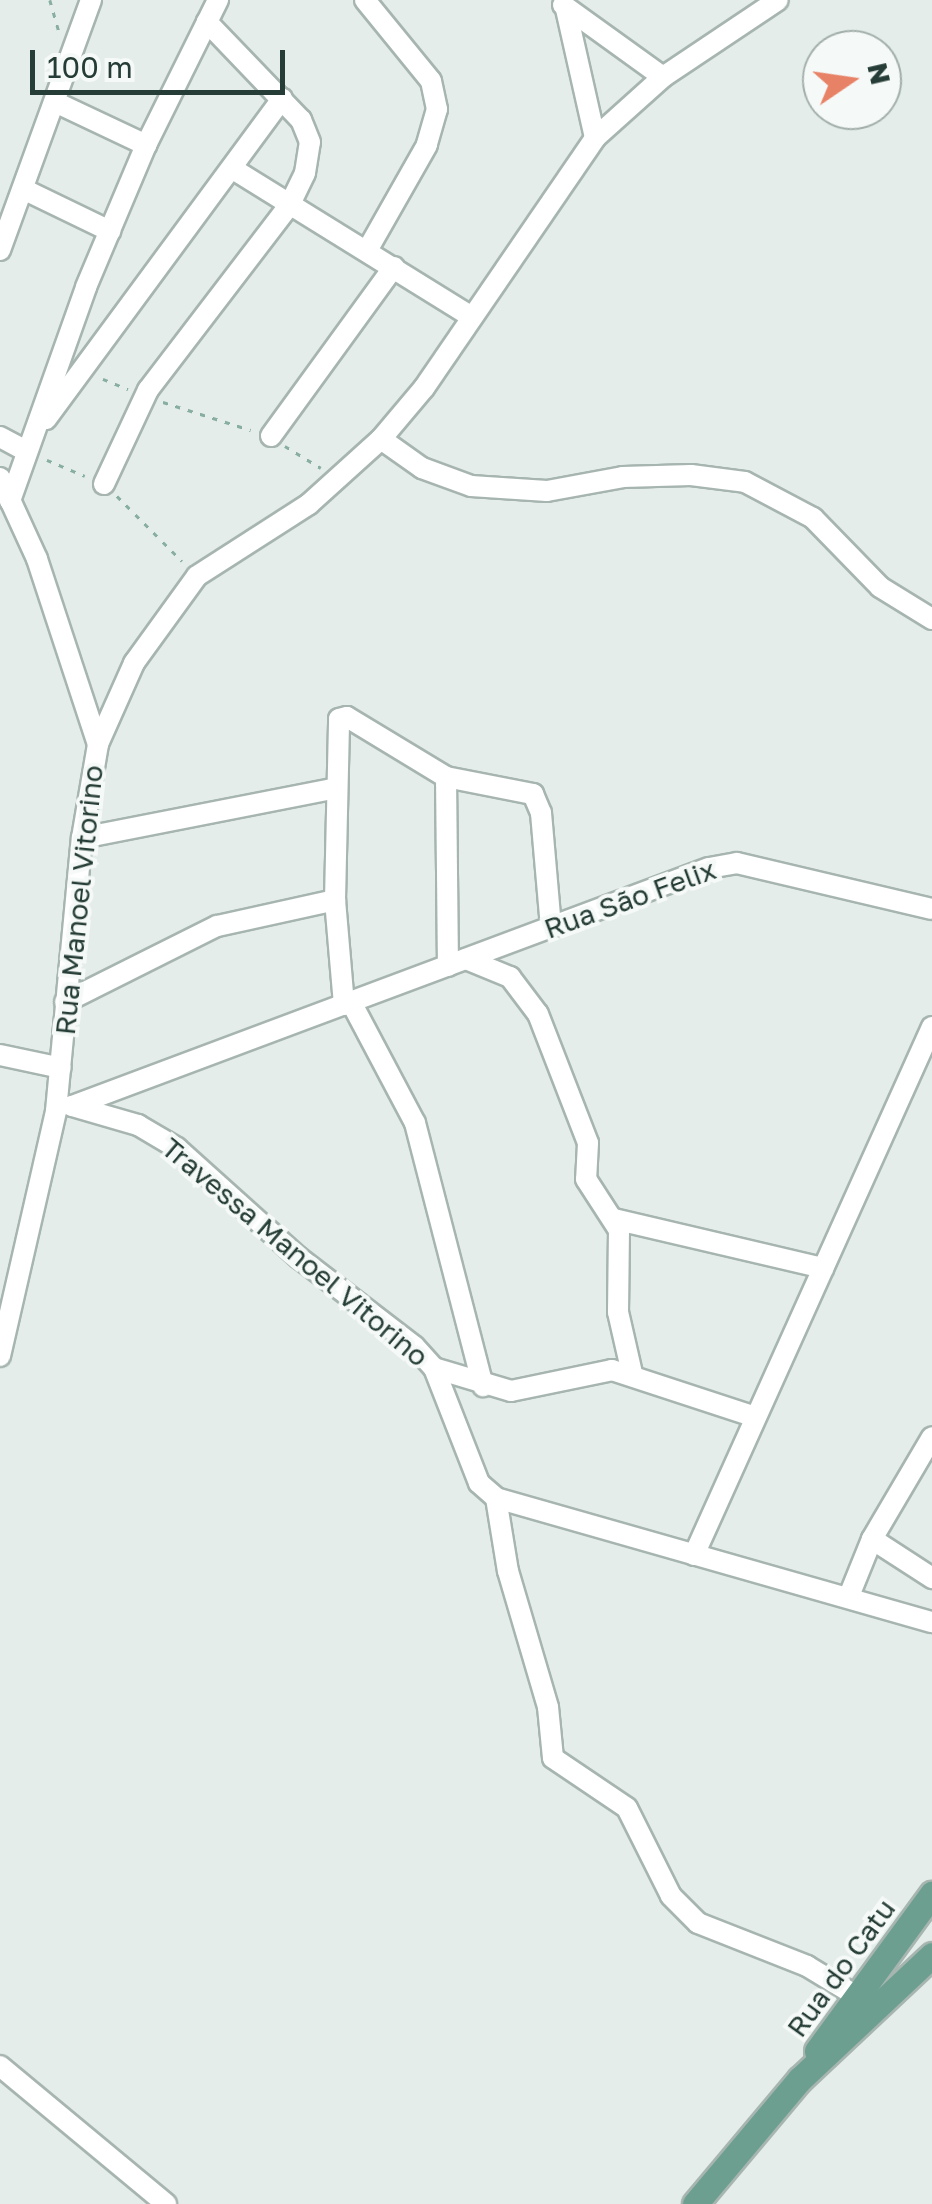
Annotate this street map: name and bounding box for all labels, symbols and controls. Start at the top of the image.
scale bar [35,30,290,92]
north arrow [802,30,902,130]
text: 100 m [47,49,133,85]
text: N [861,60,898,88]
street label: Rua Manoel Vitorino [48,763,110,1037]
street label: Rua São Felix [540,852,720,946]
street label: Travessa Manoel Vitorino [155,1131,435,1373]
street label: Rua do Catu [780,1893,902,2043]

